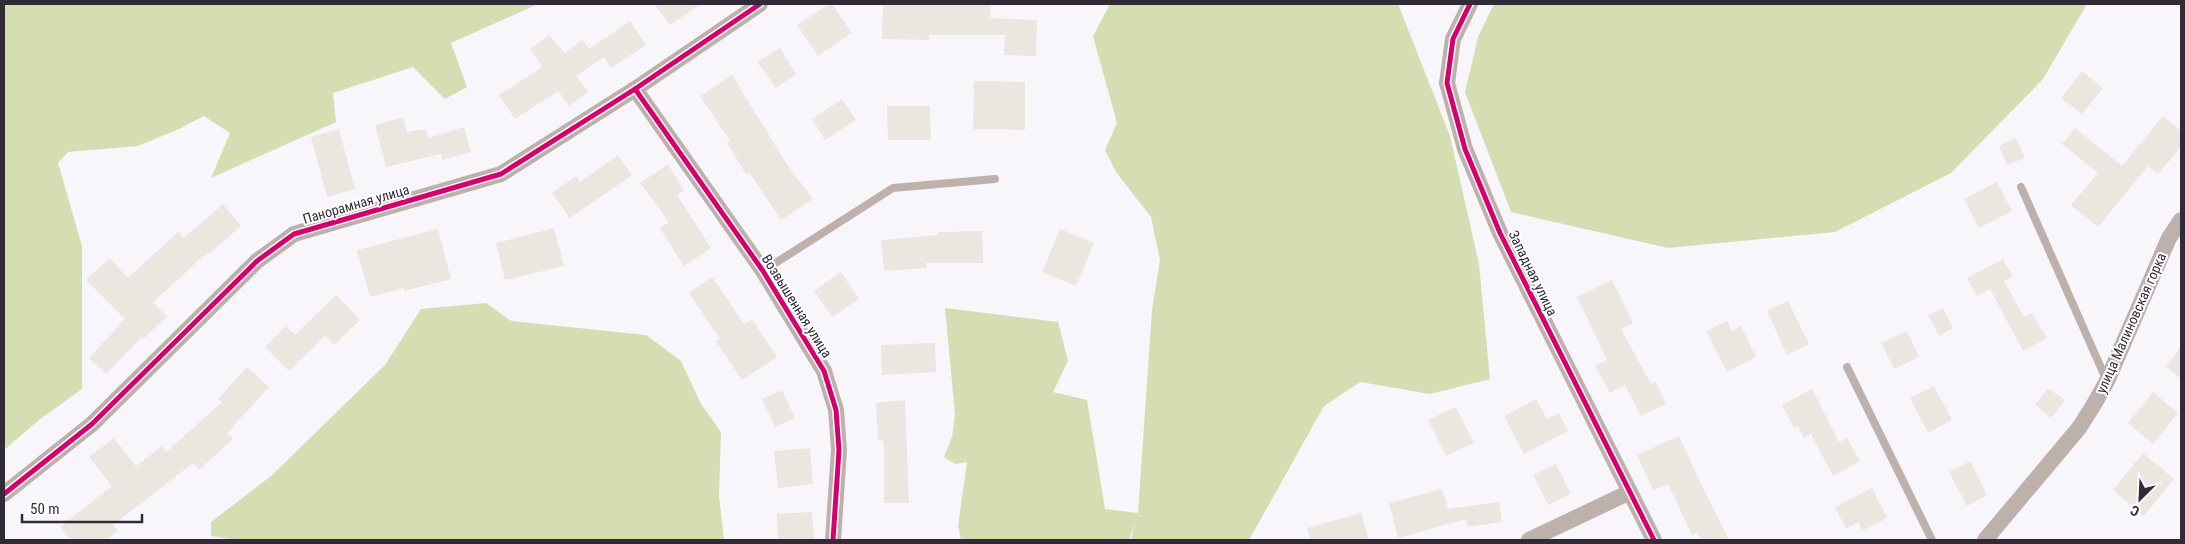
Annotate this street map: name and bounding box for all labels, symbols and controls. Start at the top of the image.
street label: Панорамная улица [301,181,411,227]
street label: Западная улица [1505,228,1561,318]
street label: улица Малиновская горка [2093,250,2169,396]
street label: Возвышенная улица [759,251,835,361]
north arrow [2115,474,2165,524]
scale bar [22,492,142,524]
text: 50 m [30,500,60,518]
text: С [2128,502,2142,520]

